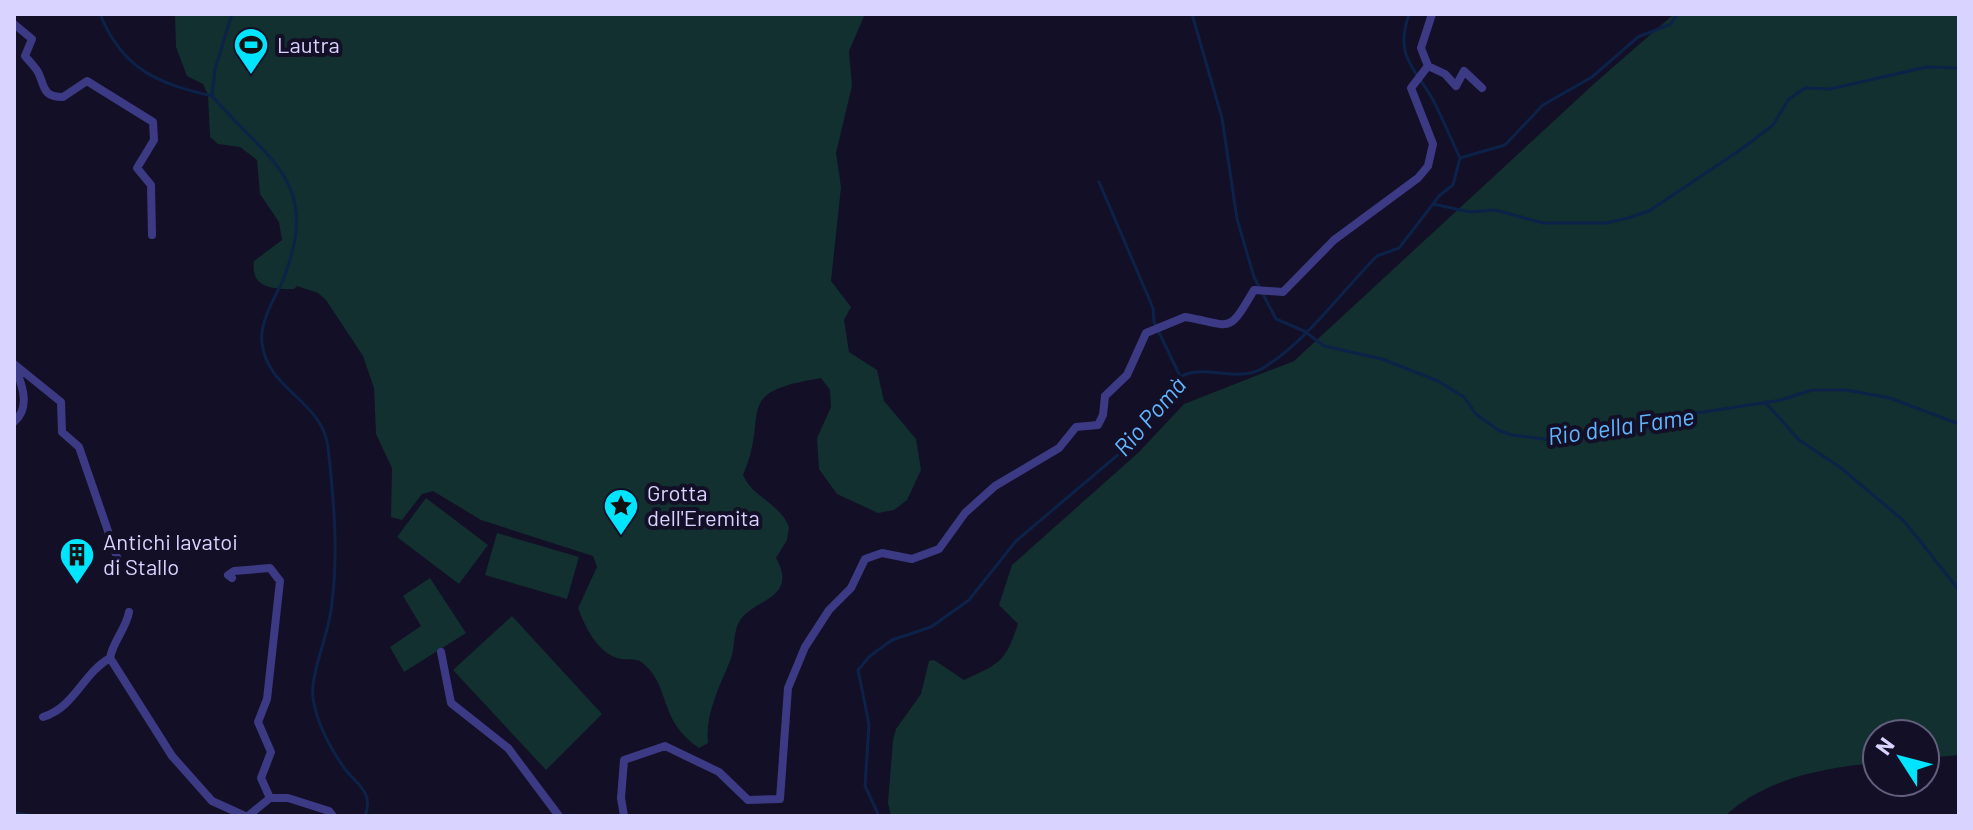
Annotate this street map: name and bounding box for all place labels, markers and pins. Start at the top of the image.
sports icon: Lautra [232,26,270,76]
place label: Lautra [277,31,340,57]
place label: Grotta dell'Eremita [647,479,760,530]
place icon: Grotta dell'Eremita [602,487,640,537]
place label: Antichi lavatoi di Stallo [103,528,238,579]
building icon: Antichi lavatoi di Stallo [58,536,96,586]

